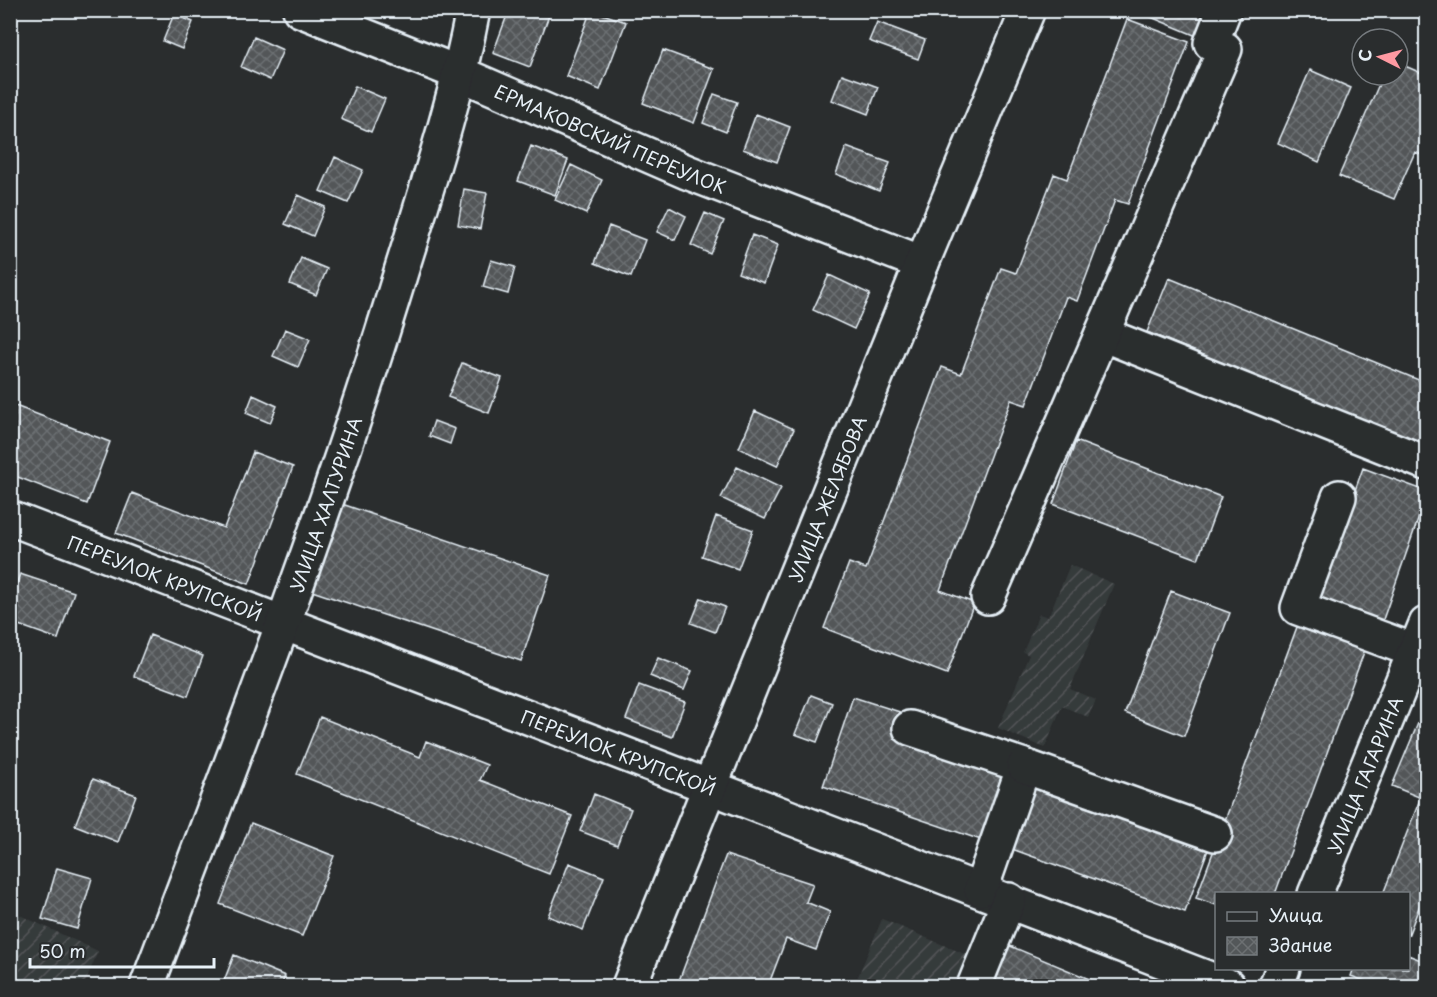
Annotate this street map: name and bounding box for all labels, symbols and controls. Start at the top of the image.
north arrow [1350,27,1410,87]
text: С [1352,48,1377,63]
street label: ЕРМАКОВСКИЙ ПЕРЕУЛОК [491,77,730,199]
street label: УЛИЦА ЖЕЛЯБОВА [781,411,872,586]
street label: УЛИЦА ХАЛТУРИНА [282,413,368,595]
street label: ПЕРЕУЛОК КРУПСКОЙ [64,528,266,627]
street label: УЛИЦА ГАГАРИНА [1320,692,1409,858]
street label: ПЕРЕУЛОК КРУПСКОЙ [517,702,720,802]
legend [1215,892,1410,970]
text: Улица [1269,901,1323,928]
scale bar [30,931,214,969]
text: Здание [1269,931,1332,958]
text: 50 m [39,937,86,964]

